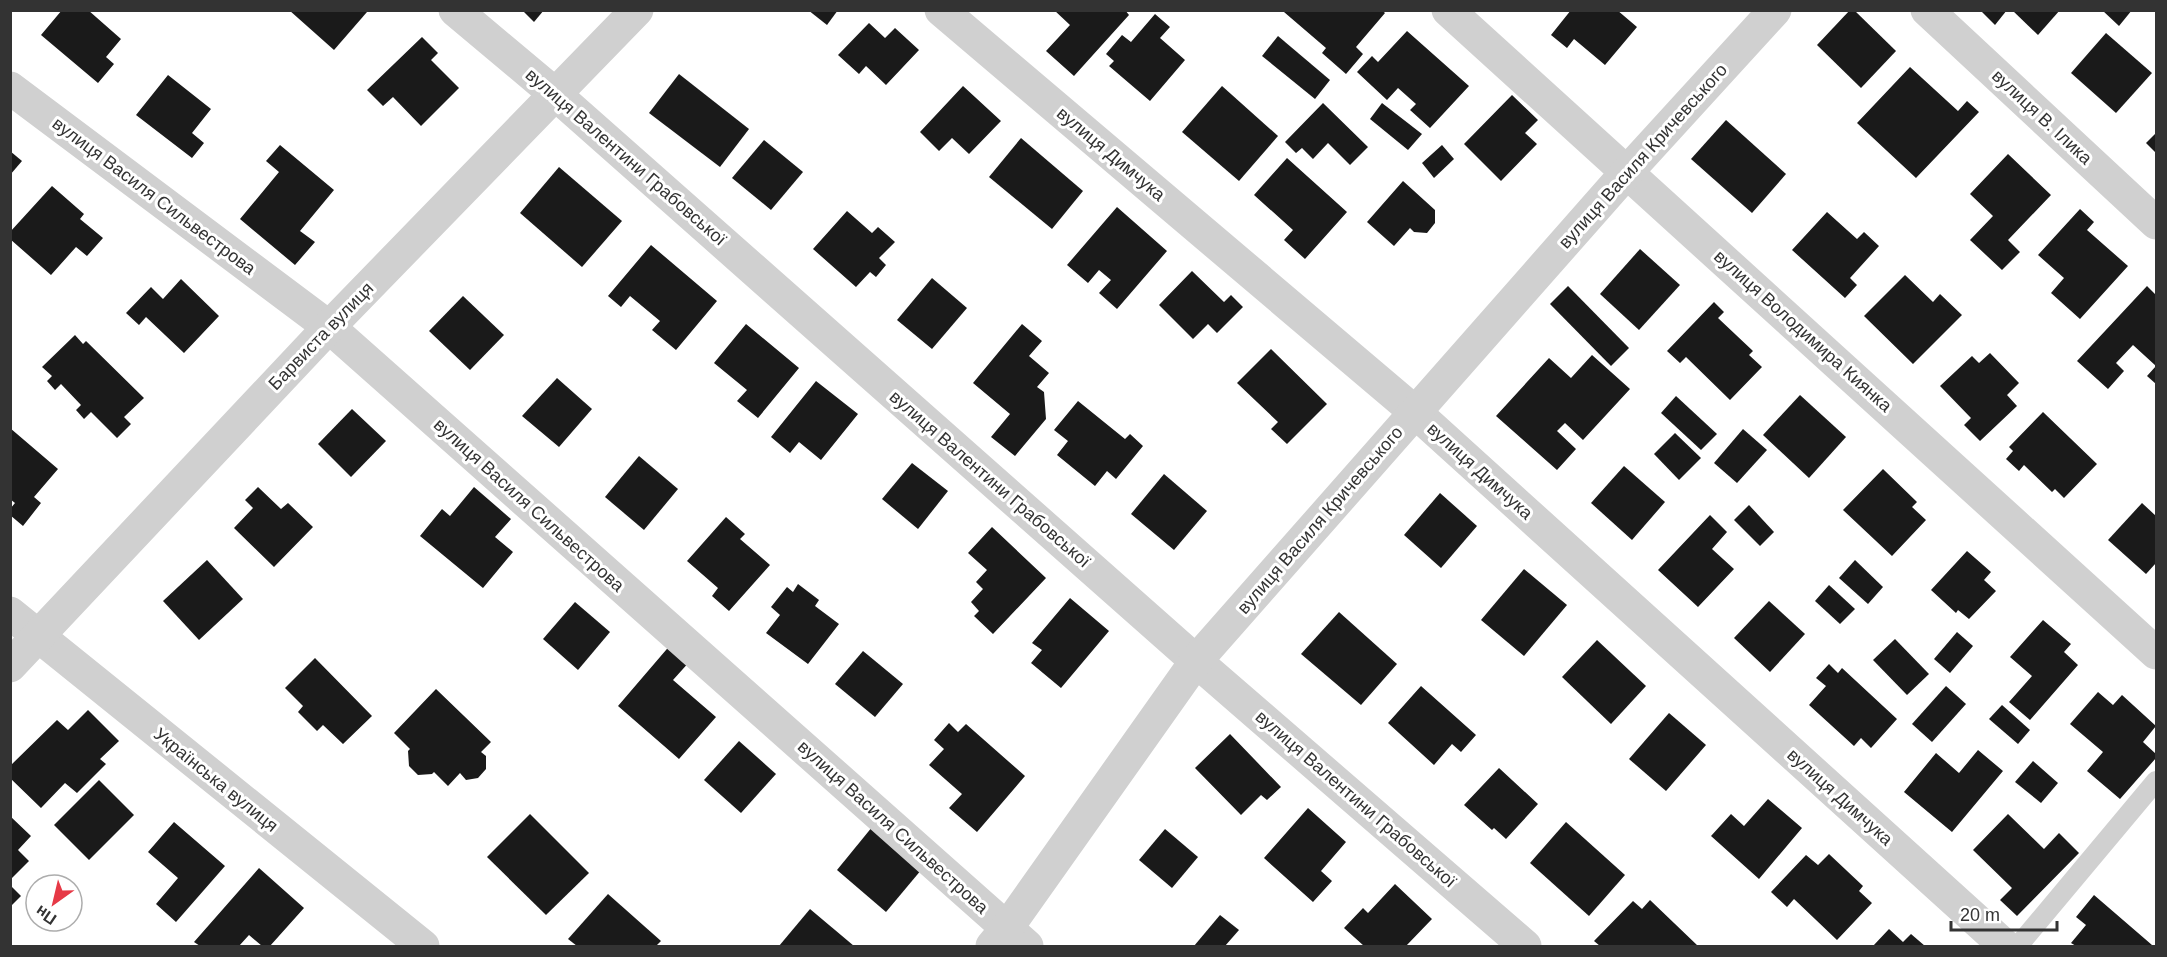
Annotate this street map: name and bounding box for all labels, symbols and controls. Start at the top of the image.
street label: вулиця Василя Кричевського [1555,60,1731,252]
street label: вулиця Валентини Грабовської [522,64,730,250]
street label: вулиця В. Ілика [1988,66,2097,169]
street label: вулиця Димчука [1053,103,1170,206]
street label: вулиця Василя Сильвестрова [49,113,260,279]
street label: вулиця Володимира Киянка [1710,246,1897,417]
street label: Барвиста вулиця [265,278,377,394]
street label: вулиця Валентини Грабовської [886,386,1094,572]
street label: вулиця Василя Сильвестрова [430,414,629,596]
street label: вулиця Димчука [1423,419,1537,524]
street label: вулиця Василя Кричевського [1233,422,1407,618]
street label: вулиця Валентини Грабовської [1252,706,1460,892]
street label: Українська вулиця [150,724,282,836]
street label: вулиця Василя Сильвестрова [794,736,993,918]
street label: вулиця Димчука [1783,745,1897,850]
north arrow [24,873,84,933]
scale bar [1951,894,2058,932]
text: Пн [32,902,59,928]
text: 20 m [1960,905,2000,925]

